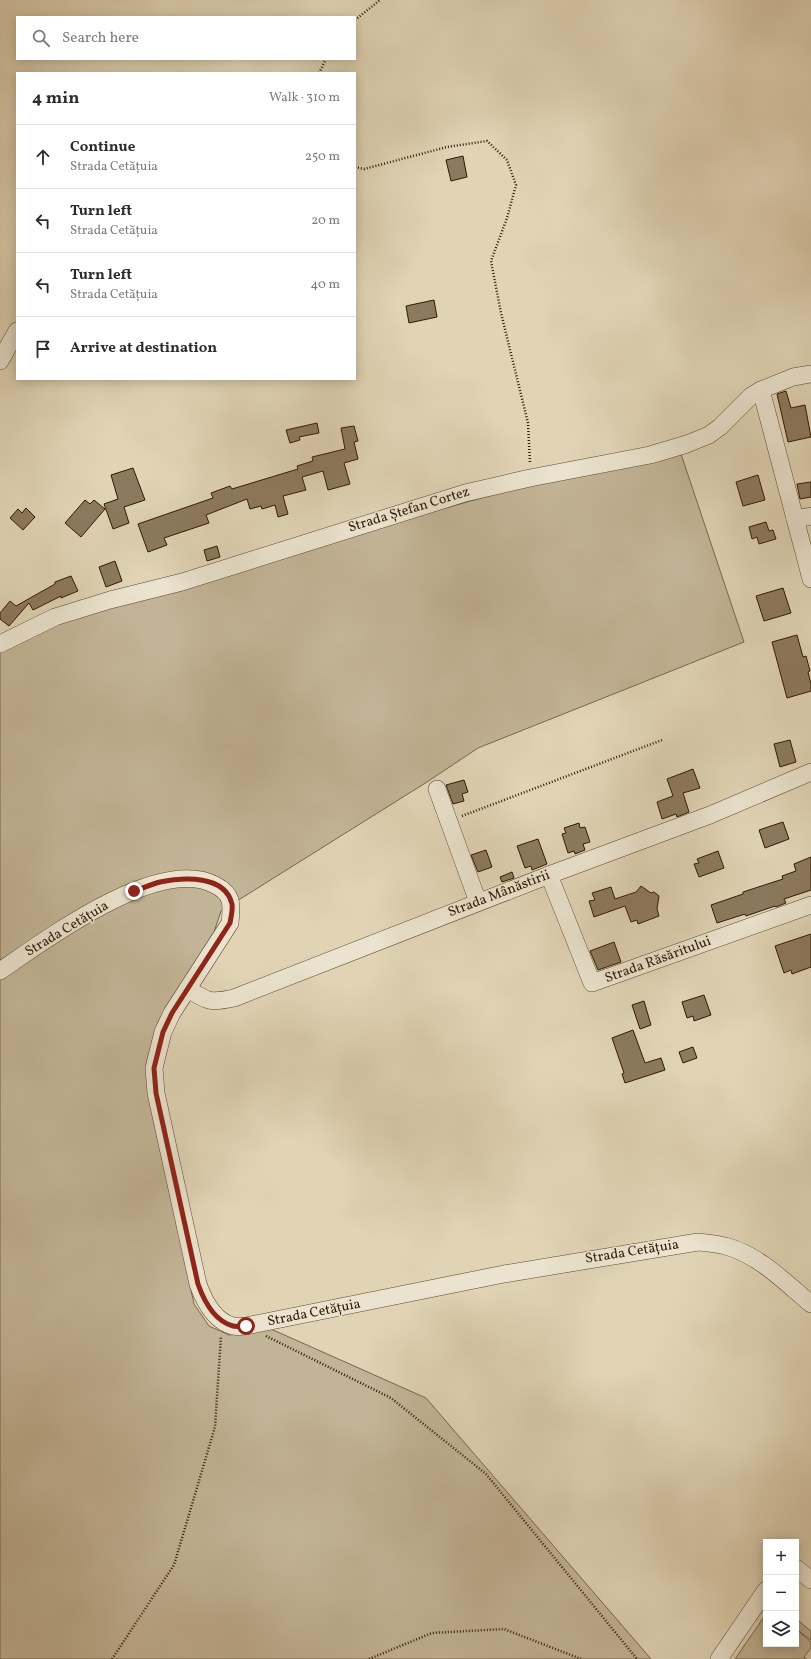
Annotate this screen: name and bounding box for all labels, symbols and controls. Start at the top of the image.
search box [16,16,356,60]
icon: search [30,27,52,49]
text: Search here [62,28,139,49]
text: 4 min [32,87,79,110]
text: Walk · 310 m [269,89,340,107]
text: Continue [70,137,135,158]
icon: ahead [32,146,54,168]
text: 250 m [305,148,340,166]
text: Strada Cetățuia [70,158,158,176]
text: Turn left [70,201,132,222]
icon: left [32,210,54,232]
text: 20 m [311,212,340,230]
text: Strada Cetățuia [70,222,158,240]
text: Turn left [70,265,132,286]
icon: left [32,274,54,296]
text: 40 m [311,276,340,294]
text: Strada Cetățuia [70,286,158,304]
icon: arrive [32,338,54,360]
text: Arrive at destination [70,338,217,359]
street label: Strada Ștefan Cortez [346,482,472,538]
street label: Strada Mânăstirii [445,866,553,922]
route end [125,882,143,900]
street label: Strada Cetățuia [22,896,112,962]
street label: Strada Răsăritului [602,932,714,988]
street label: Strada Cetățuia [584,1235,680,1269]
street label: Strada Cetățuia [266,1295,362,1331]
route start [237,1317,255,1335]
map controls [763,1539,799,1647]
button: + [763,1539,799,1575]
button: − [763,1575,799,1611]
button: layers [763,1611,799,1647]

